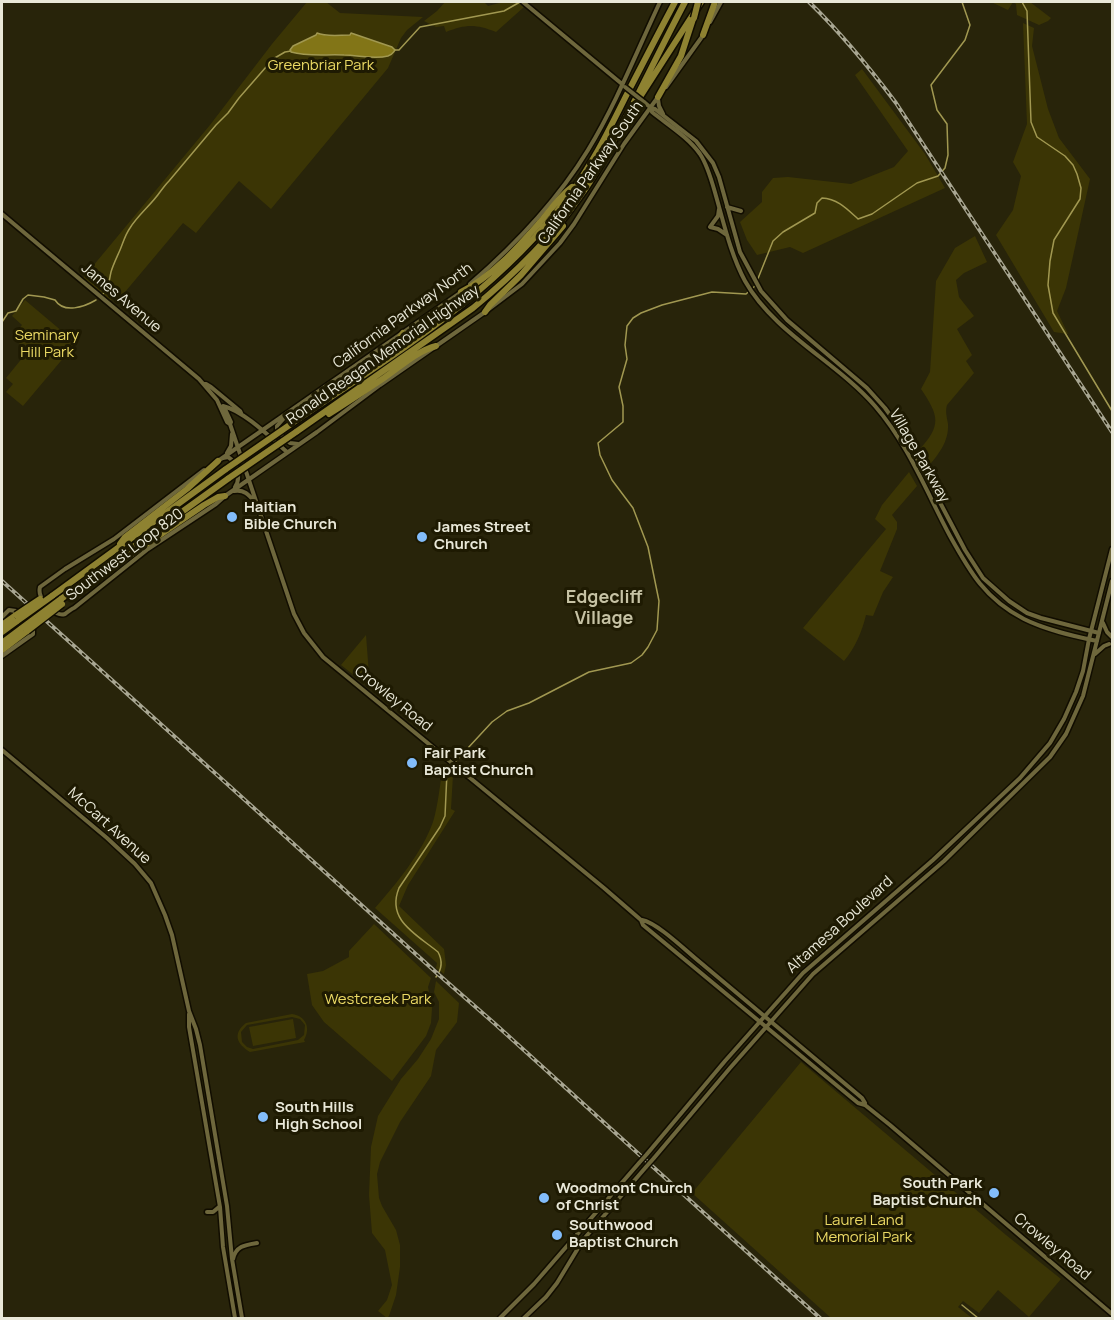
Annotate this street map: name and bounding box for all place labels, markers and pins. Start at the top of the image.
place label: Haitian Bible Church [244,499,337,534]
marker: Haitian Bible Church [225,510,239,524]
place label: James Street Church [434,519,530,554]
marker: James Street Church [415,530,429,544]
place label: Fair Park Baptist Church [424,745,533,780]
marker: Fair Park Baptist Church [405,756,419,770]
place label: South Hills High School [275,1099,362,1134]
marker: South Hills High School [256,1110,270,1124]
place label: South Park Baptist Church [873,1175,982,1210]
place label: Woodmont Church of Christ [556,1180,693,1215]
marker: South Park Baptist Church [987,1186,1001,1200]
marker: Woodmont Church of Christ [537,1191,551,1205]
place label: Southwood Baptist Church [569,1217,678,1252]
marker: Southwood Baptist Church [550,1228,564,1242]

